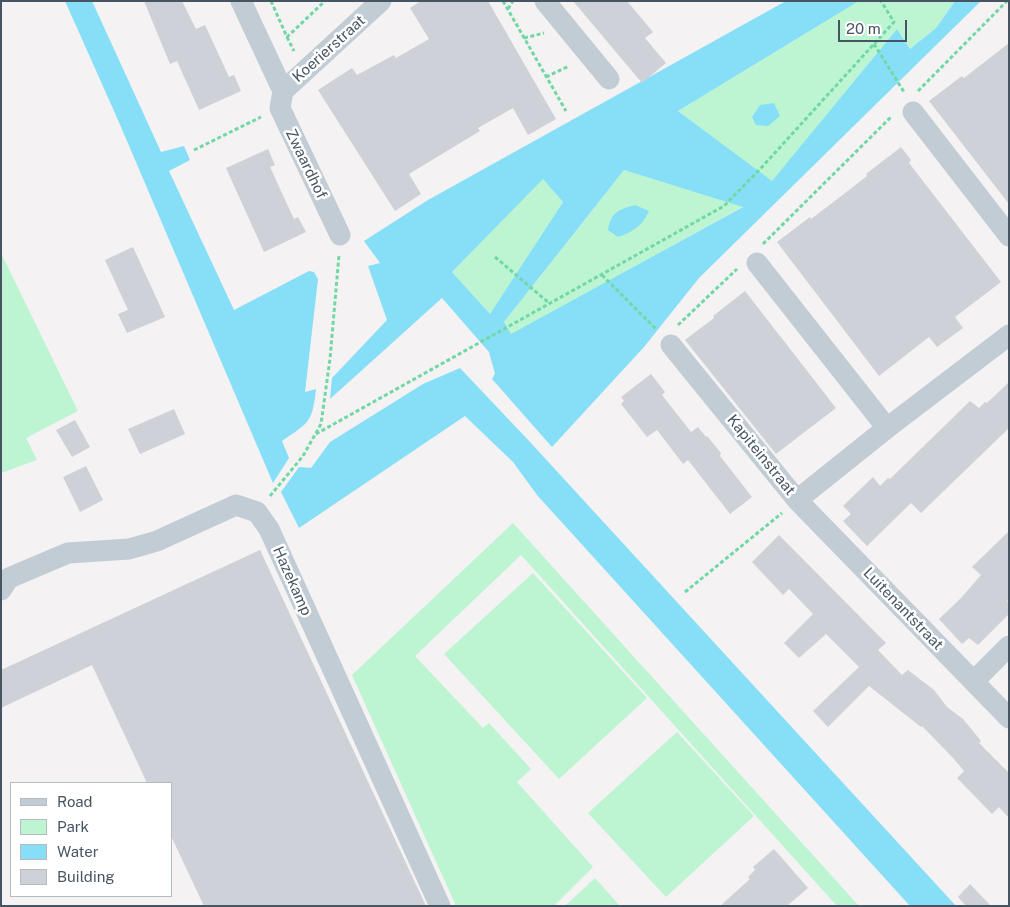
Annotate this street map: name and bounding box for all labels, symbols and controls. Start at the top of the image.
scale bar [840,10,909,42]
street label: Koerierstraat [289,12,369,86]
text: 20 m [846,20,881,37]
street label: Zwaardhof [281,126,331,202]
street label: Kapiteinstraat [723,411,799,499]
street label: Hazekamp [269,544,315,618]
street label: Luitenantstraat [859,564,947,654]
legend [10,782,172,897]
text: Road [57,793,93,810]
text: Park [57,818,89,835]
text: Water [57,843,99,860]
text: Building [57,868,115,885]

